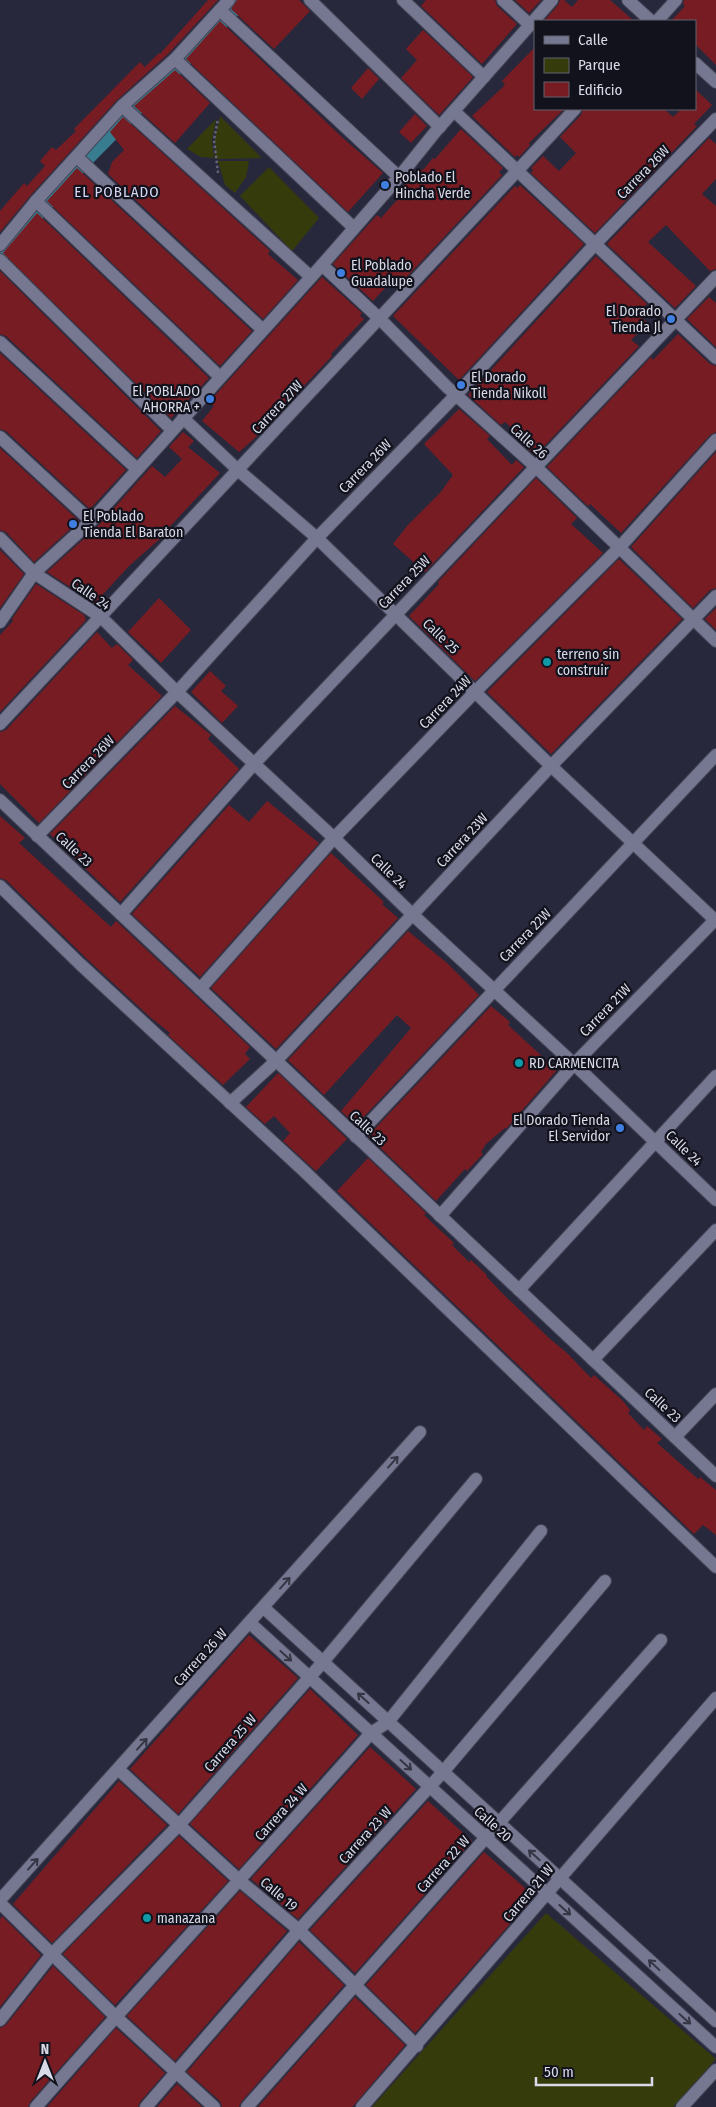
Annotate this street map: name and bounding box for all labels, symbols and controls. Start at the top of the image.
legend [534,20,696,110]
text: Calle [578,31,608,49]
text: Parque [578,56,621,74]
text: Edificio [578,81,623,99]
street label: Carrera 26W [614,141,674,203]
place label: Poblado El Hincha Verde [395,169,471,202]
marker: Poblado El Hincha Verde [379,179,391,191]
district label: EL POBLADO [74,183,160,201]
place label: El Poblado Guadalupe [351,257,413,290]
marker: El Poblado Guadalupe [335,267,347,279]
place label: El Dorado Tienda Jl [606,303,661,336]
marker: El Dorado Tienda Jl [665,313,677,325]
place label: El Dorado Tienda Nikoll [471,369,546,402]
street label: Carrera 27W [248,377,307,438]
marker: El Dorado Tienda Nikoll [455,379,467,391]
place label: El POBLADO AHORRA + [132,383,200,416]
marker: El POBLADO AHORRA + [204,393,216,405]
street label: Calle 26 [507,420,551,463]
street label: Carrera 26W [336,435,396,497]
place label: El Poblado Tienda El Baraton [83,508,183,541]
marker: El Poblado Tienda El Baraton [67,518,79,530]
street label: Carrera 25W [375,552,434,613]
street label: Calle 24 [68,575,114,614]
street label: Calle 25 [419,615,462,658]
place label: terreno sin construir [557,646,620,679]
marker: terreno sin construir [541,656,553,668]
street label: Carrera 24W [416,672,475,733]
street label: Carrera 26W [59,731,119,793]
street label: Carrera 23W [433,809,492,871]
street label: Calle 23 [52,828,95,870]
street label: Calle 24 [367,850,411,893]
street label: Carrera 22W [496,905,555,966]
street label: Carrera 21W [576,980,635,1040]
place label: RD CARMENCITA [529,1055,620,1072]
marker: RD CARMENCITA [513,1057,525,1069]
street label: Calle 23 [346,1107,389,1149]
place label: El Dorado Tienda El Servidor [513,1112,610,1145]
marker: El Dorado Tienda El Servidor [614,1122,626,1134]
street label: Calle 24 [662,1127,706,1170]
street label: Calle 23 [641,1384,684,1426]
one-way arrow [388,1456,399,1469]
one-way arrow [279,1577,291,1590]
street label: Carrera 26 W [170,1625,231,1690]
one-way arrow [279,1650,292,1662]
one-way arrow [356,1692,369,1704]
street label: Carrera 25 W [201,1711,260,1776]
one-way arrow [136,1737,148,1750]
one-way arrow [400,1759,412,1771]
street label: Carrera 24 W [251,1780,312,1844]
street label: Carrera 23 W [335,1803,396,1867]
street label: Calle 20 [470,1803,515,1846]
street label: Carrera 22 W [413,1832,474,1896]
one-way arrow [528,1849,541,1861]
one-way arrow [27,1858,39,1870]
street label: Carrera 21 W [499,1861,558,1926]
street label: Calle 19 [257,1874,301,1915]
one-way arrow [559,1904,572,1916]
place label: manazana [157,1910,215,1927]
marker: manazana [141,1912,153,1924]
one-way arrow [648,1959,661,1971]
one-way arrow [679,2013,692,2025]
north arrow [20,2037,70,2087]
text: N [41,2041,49,2058]
scale bar [536,2054,652,2086]
text: 50 m [544,2063,574,2081]

